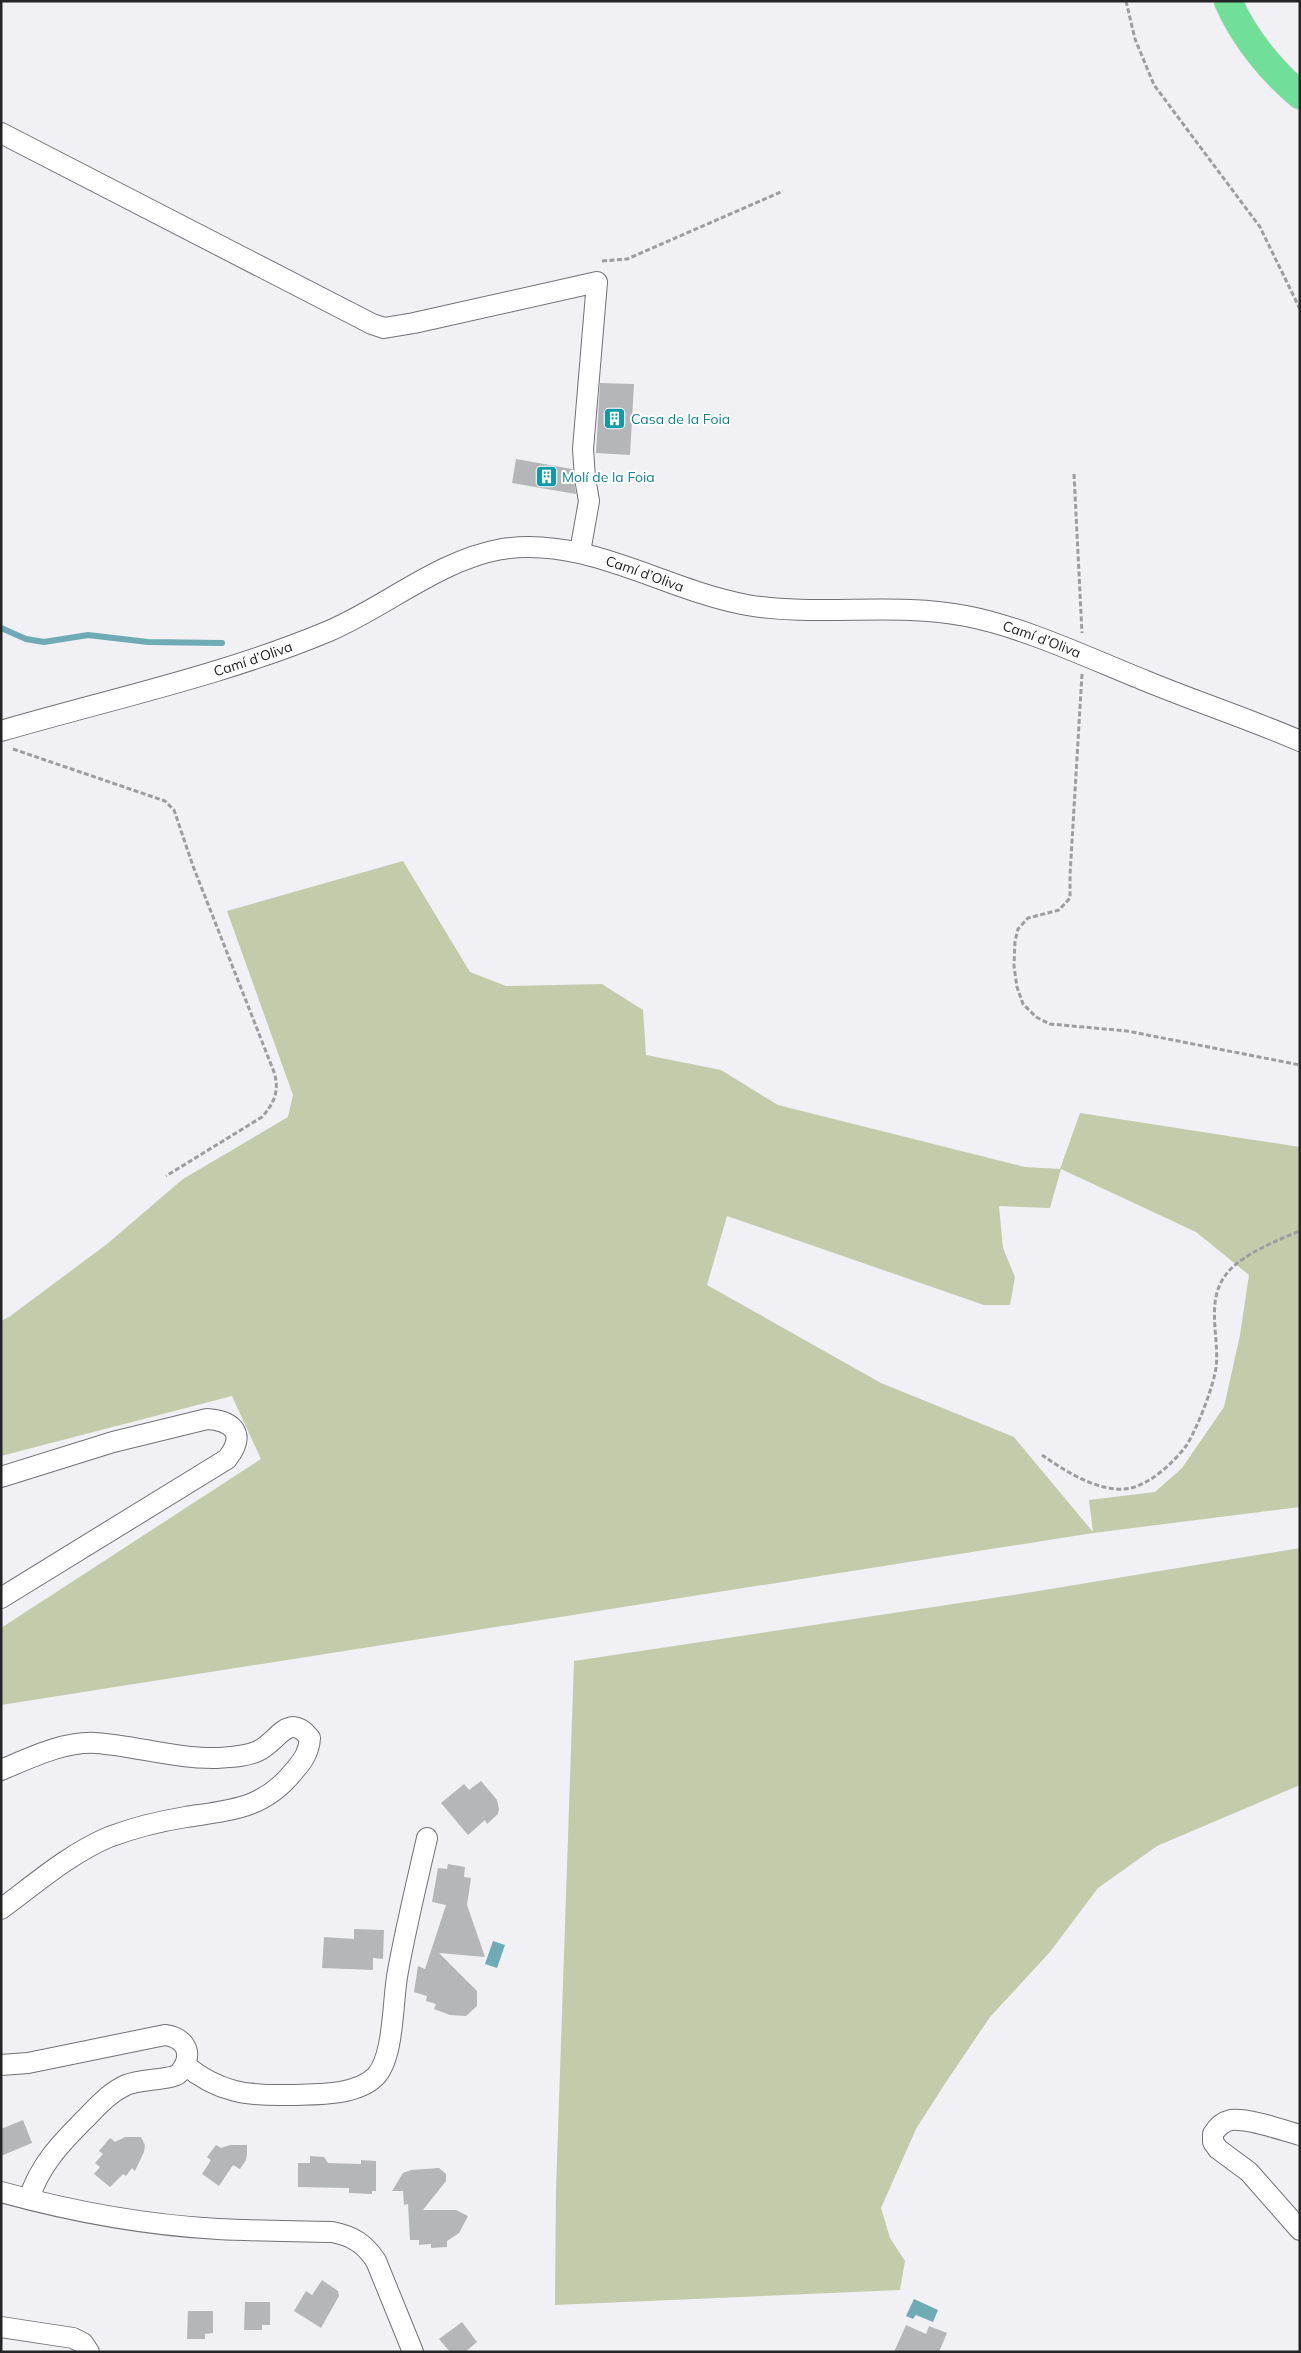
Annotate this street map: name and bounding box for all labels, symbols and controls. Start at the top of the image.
building icon: Casa de la Foia [603,407,627,431]
place label: Casa de la Foia [631,410,730,428]
building icon: Molí de la Foia [534,465,558,489]
place label: Molí de la Foia [562,468,655,486]
street label: Camí d’Oliva [603,552,686,596]
street label: Camí d’Oliva [1001,617,1084,662]
street label: Camí d’Oliva [211,637,295,680]

